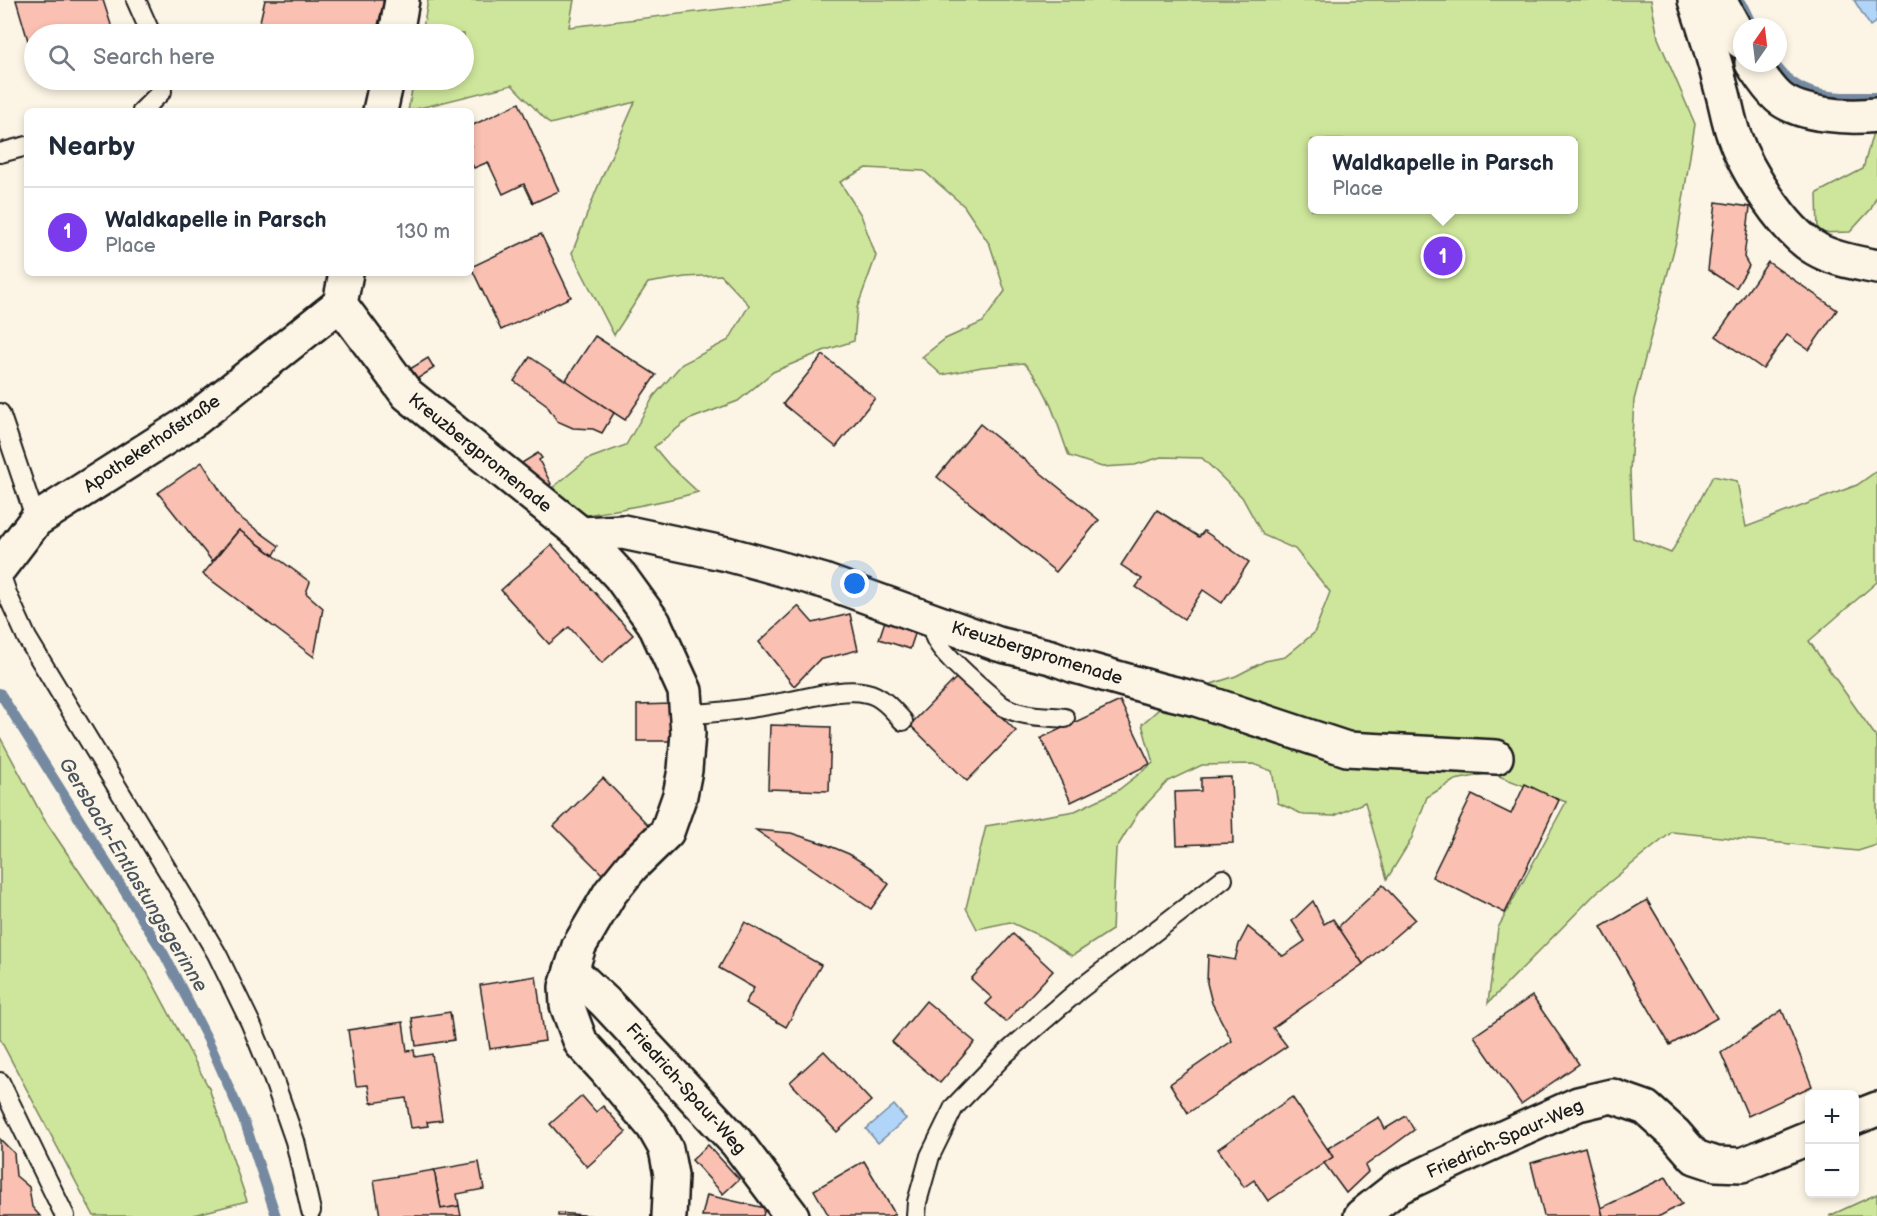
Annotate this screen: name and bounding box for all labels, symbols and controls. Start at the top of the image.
north arrow [1733,18,1787,72]
search box [24,24,474,90]
icon: search [45,41,78,74]
text: Search here [93,44,215,71]
text: Nearby [48,132,135,163]
popup [1308,136,1578,214]
text: Waldkapelle in Parsch [1332,150,1554,177]
text: Place [1332,177,1383,201]
text: Waldkapelle in Parsch [105,207,327,234]
text: 1 [63,220,72,244]
text: 130 m [396,220,450,244]
text: Place [105,234,156,258]
pin: 1 [1424,234,1462,278]
street label: Kreuzbergpromenade [404,389,556,517]
street label: Apothekerhofstraße [80,390,224,497]
your location [840,569,869,598]
street label: Kreuzbergpromenade [949,617,1126,689]
water label: Gersbach-Entlastungsgerinne [53,753,213,997]
street label: Friedrich-Spaur-Weg [622,1019,750,1159]
map controls [1805,1090,1859,1198]
button: + [1805,1090,1859,1144]
street label: Friedrich-Spaur-Weg [1423,1095,1587,1183]
button: − [1805,1144,1859,1198]

